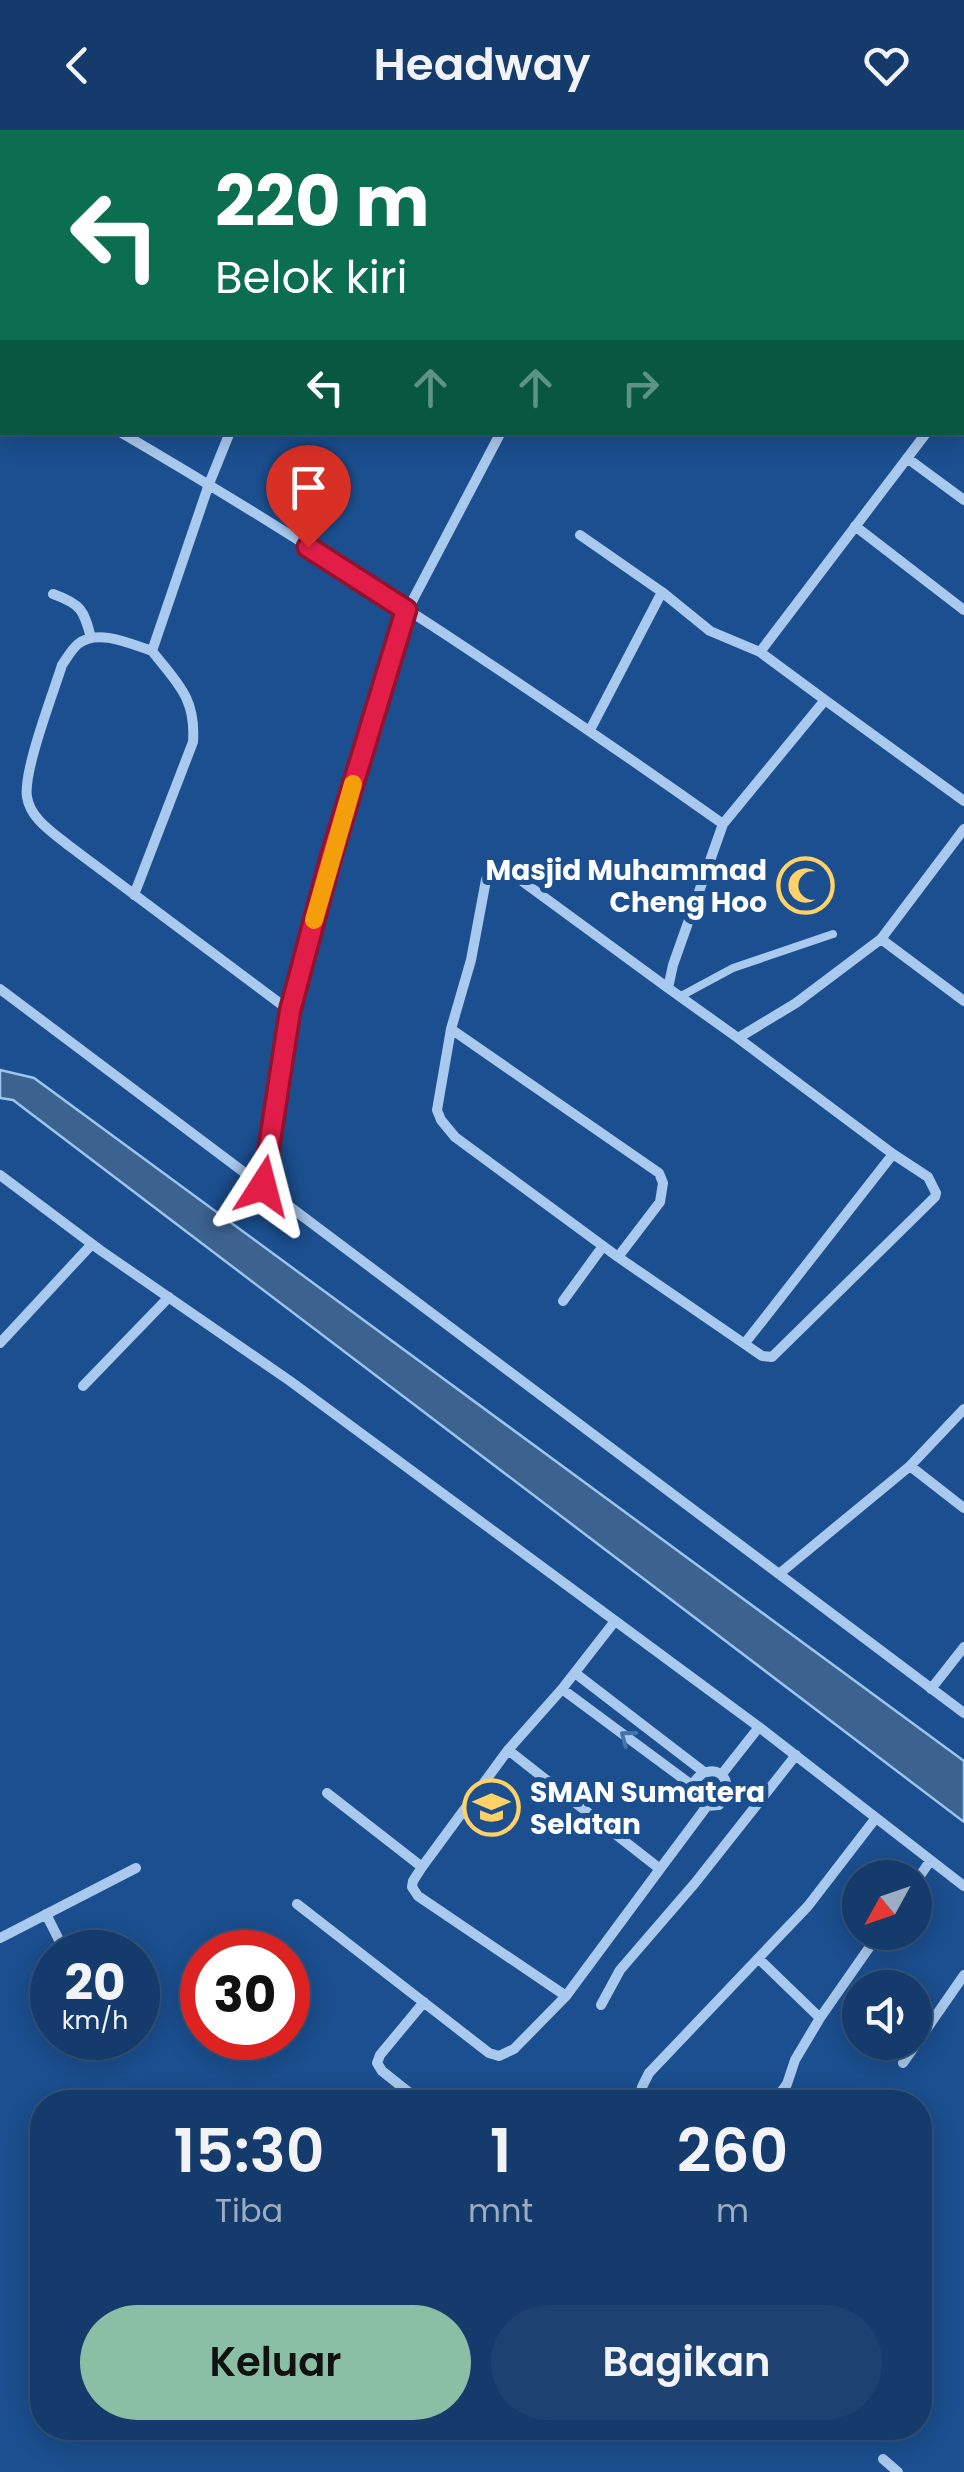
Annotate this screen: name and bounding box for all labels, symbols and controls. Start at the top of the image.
text: Headway [374,33,590,96]
icon: back [50,38,105,93]
icon: heart [859,38,914,93]
text: 220 m [215,152,430,251]
icon: left [50,170,180,300]
text: Belok kiri [215,246,408,309]
icon: left [298,360,353,415]
icon: ahead [403,360,458,415]
icon: ahead [508,360,563,415]
icon: right [613,360,668,415]
pin [266,445,351,548]
icon: arrive [281,460,336,515]
place label: Masjid Muhammad Cheng Hoo [485,851,767,922]
mosque icon: Masjid Muhammad Cheng Hoo [776,856,836,916]
position arrow [211,1134,315,1238]
one-way arrow [620,1731,639,1750]
place label: SMAN Sumatera Selatan [530,1773,765,1844]
school or university icon: SMAN Sumatera Selatan [461,1778,521,1838]
north arrow [842,1860,932,1950]
map controls [842,1860,932,2060]
speed limit sign: 30 [180,1930,310,2060]
text: 20 [64,1947,126,2018]
button: sound [842,1970,932,2060]
text: km/h [62,2003,128,2038]
text: 15:30 [174,2109,324,2193]
text: 1 [490,2109,511,2193]
text: 260 [677,2109,788,2193]
text: Tiba [215,2188,283,2233]
text: mnt [468,2188,533,2233]
text: m [716,2188,749,2233]
button: Keluar [80,2305,471,2420]
button: Bagikan [491,2305,882,2420]

